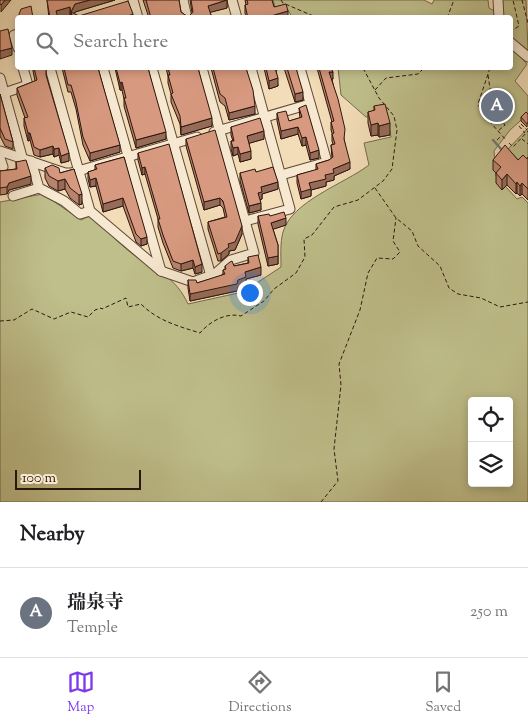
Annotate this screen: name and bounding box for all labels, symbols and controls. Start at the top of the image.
search box [15,15,513,70]
icon: search [33,29,61,57]
text: Search here [73,29,168,56]
pin: A [481,87,513,125]
your location [237,280,263,306]
map controls [468,397,513,487]
button: locate [468,397,513,442]
button: layers [468,442,513,487]
scale bar [15,467,141,490]
text: 100 m [22,469,56,489]
text: Nearby [20,520,85,550]
text: 瑞泉寺 [67,590,124,617]
text: A [30,601,43,624]
text: 250 m [470,601,508,624]
text: Temple [67,617,118,640]
tab: Map [67,668,95,718]
tab: Directions [228,668,292,718]
tab: Saved [425,668,461,718]

